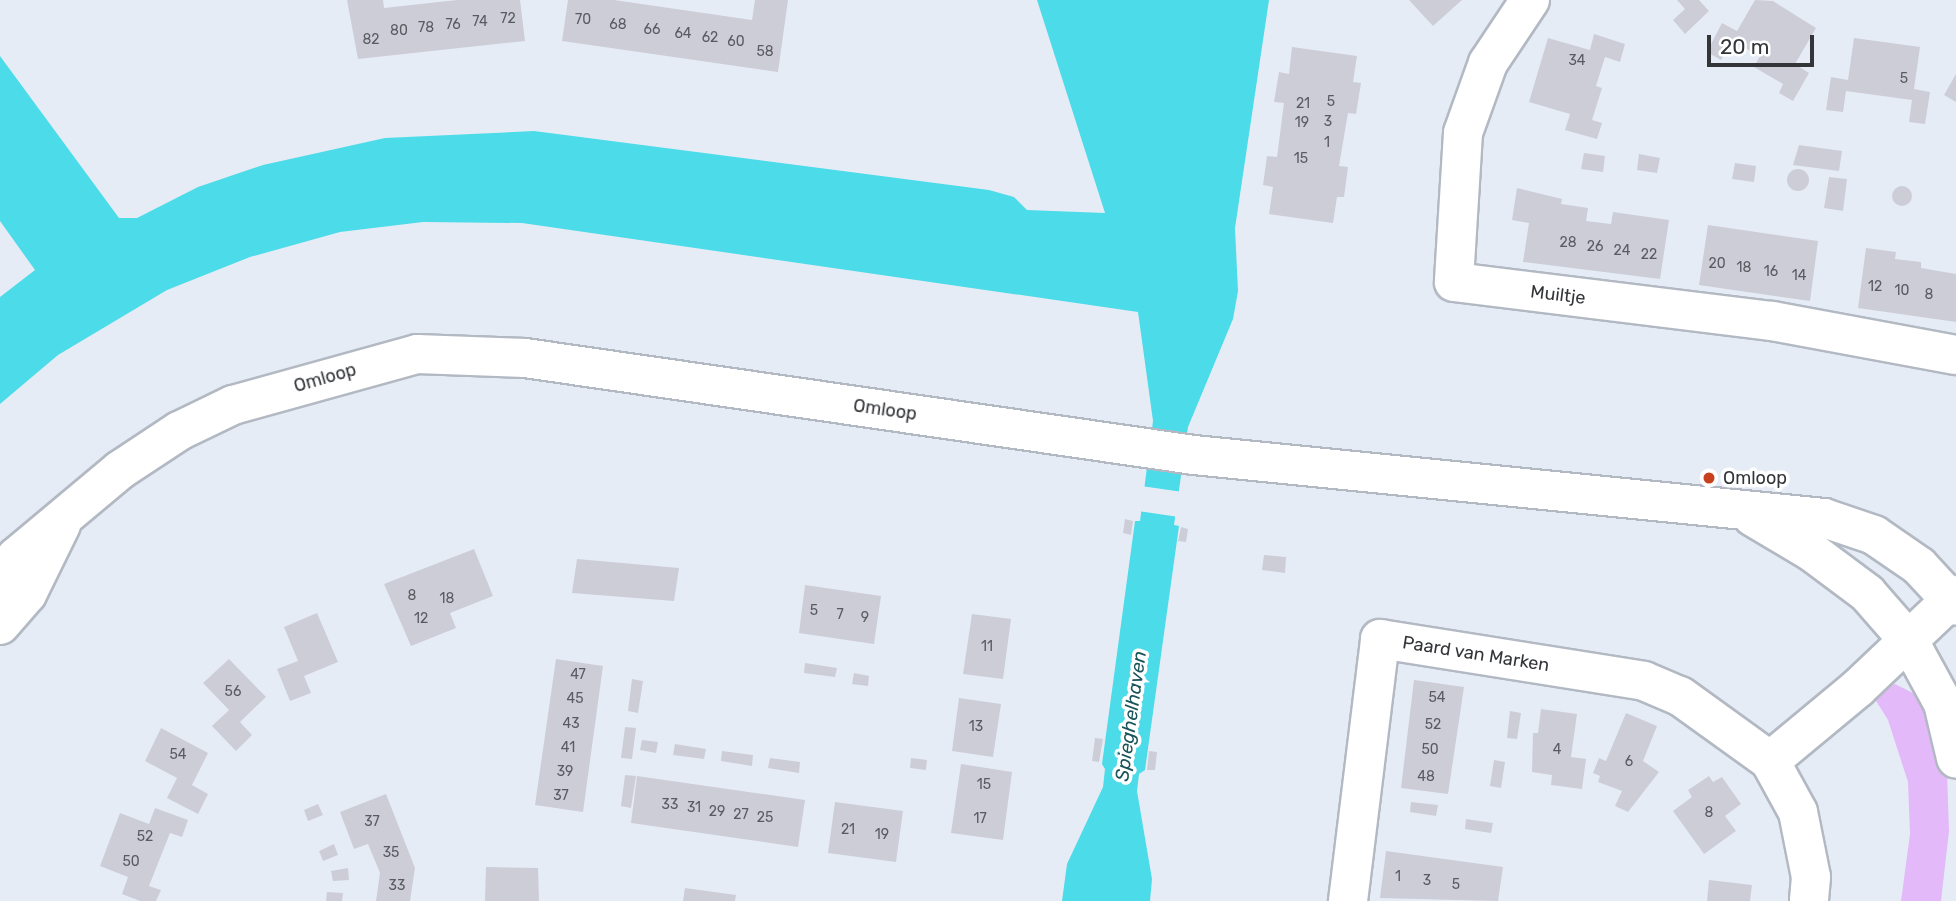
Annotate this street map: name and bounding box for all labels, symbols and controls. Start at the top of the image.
house number: 72 [500,11,516,27]
house number: 70 [575,12,591,28]
house number: 74 [472,14,488,30]
house number: 76 [445,17,461,33]
house number: 68 [609,17,627,33]
house number: 78 [418,20,434,36]
scale bar [1711,21,1818,65]
house number: 66 [644,22,660,38]
house number: 80 [390,23,408,39]
house number: 64 [674,26,692,42]
house number: 62 [702,30,718,46]
house number: 82 [362,32,380,48]
house number: 60 [727,34,745,50]
text: 20 m [1720,34,1769,59]
house number: 58 [756,44,774,60]
house number: 34 [1568,53,1586,69]
house number: 5 [1900,71,1908,87]
house number: 5 [1327,94,1335,110]
house number: 21 [1296,96,1310,112]
house number: 3 [1324,114,1332,130]
house number: 19 [1295,115,1309,131]
house number: 1 [1324,135,1330,151]
house number: 15 [1294,151,1308,167]
house number: 28 [1559,235,1577,251]
house number: 26 [1587,239,1603,255]
house number: 24 [1614,243,1630,259]
house number: 22 [1641,247,1657,263]
house number: 20 [1708,256,1726,272]
house number: 18 [1737,260,1751,276]
house number: 16 [1764,264,1778,280]
house number: 14 [1792,268,1806,284]
house number: 12 [1868,279,1882,295]
street label: Muiltje [1529,281,1587,309]
house number: 10 [1895,283,1909,299]
house number: 8 [1925,287,1933,303]
street label: Omloop [291,359,359,397]
street label: Omloop [852,395,918,425]
place label: Omloop [1723,467,1787,489]
marker: Omloop [1701,470,1717,486]
house number: 8 [408,588,416,604]
house number: 18 [440,591,454,607]
house number: 5 [810,603,818,619]
house number: 7 [836,607,844,623]
house number: 9 [861,610,869,626]
house number: 12 [414,611,428,627]
street label: Paard van Marken [1401,632,1551,676]
house number: 11 [981,639,993,655]
water label: Spieghelhaven [1111,649,1151,783]
house number: 47 [570,667,586,683]
house number: 56 [225,684,241,700]
house number: 54 [1428,690,1446,706]
house number: 45 [566,691,584,707]
house number: 43 [562,716,580,732]
house number: 52 [1425,717,1441,733]
house number: 13 [969,719,983,735]
house number: 41 [561,740,575,756]
house number: 50 [1421,742,1439,758]
house number: 4 [1553,742,1561,758]
house number: 54 [169,747,187,763]
house number: 6 [1625,754,1633,770]
house number: 39 [557,764,573,780]
house number: 48 [1417,769,1435,785]
house number: 15 [977,777,991,793]
house number: 37 [553,788,569,804]
house number: 33 [662,797,678,813]
house number: 31 [687,800,701,816]
house number: 29 [709,804,725,820]
house number: 8 [1705,805,1713,821]
house number: 27 [733,807,749,823]
house number: 25 [757,810,773,826]
house number: 17 [973,811,987,827]
house number: 37 [364,814,380,830]
house number: 21 [841,822,855,838]
house number: 19 [875,827,889,843]
house number: 52 [137,829,153,845]
house number: 35 [383,845,399,861]
house number: 50 [122,854,140,870]
house number: 1 [1395,869,1401,885]
house number: 3 [1423,873,1431,889]
house number: 5 [1452,877,1460,893]
house number: 33 [389,878,405,894]

